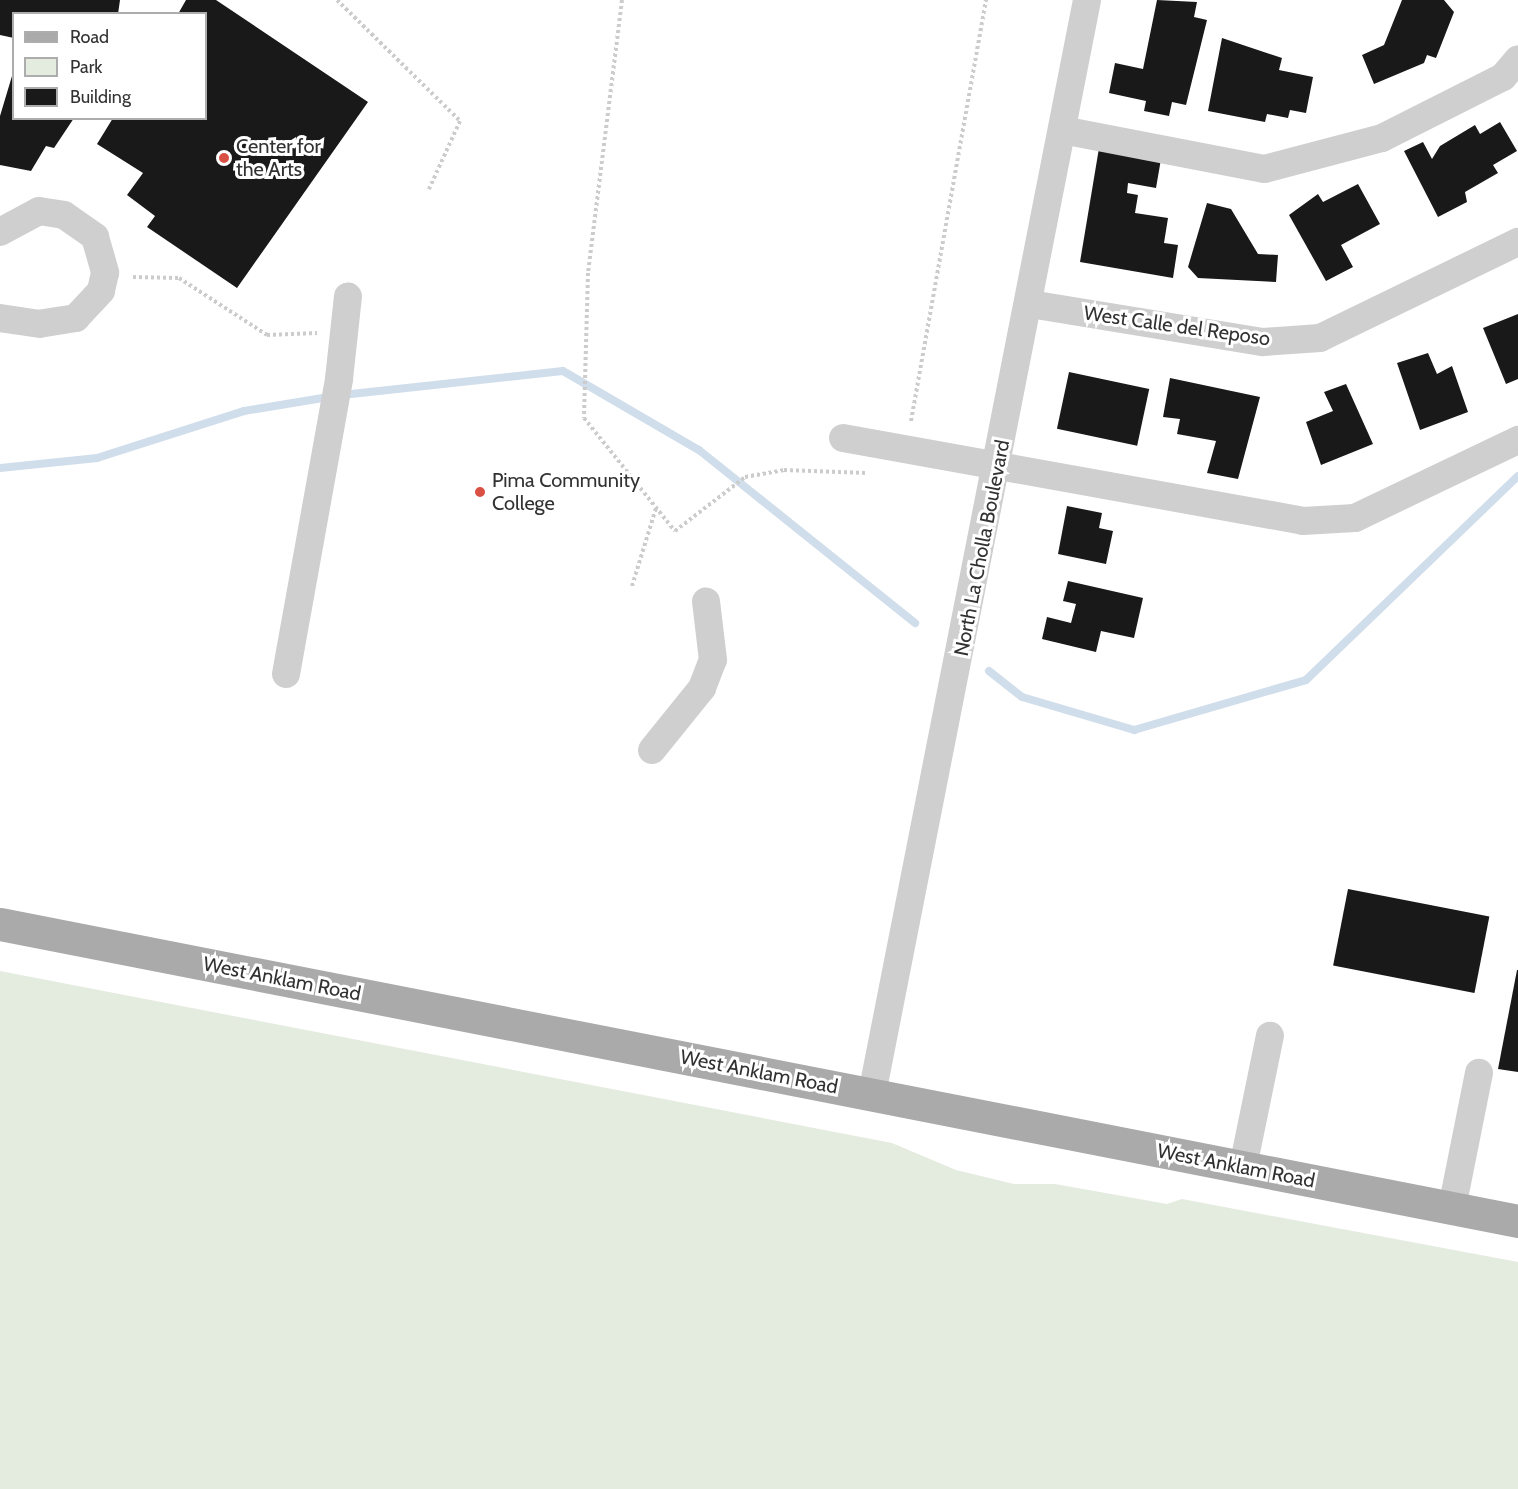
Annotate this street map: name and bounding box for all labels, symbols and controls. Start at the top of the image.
legend [12,12,207,120]
text: Road [70,26,109,48]
text: Park [70,56,102,78]
text: Building [70,86,131,108]
place label: Center for the Arts [236,134,321,181]
marker: Center for the Arts [217,151,231,165]
street label: West Calle del Reposo [1082,301,1272,351]
street label: North La Cholla Boulevard [949,438,1015,658]
place label: Pima Community College [492,468,640,515]
marker: Pima Community College [473,485,487,499]
street label: West Anklam Road [201,952,363,1006]
street label: West Anklam Road [678,1045,840,1099]
street label: West Anklam Road [1155,1139,1317,1193]

